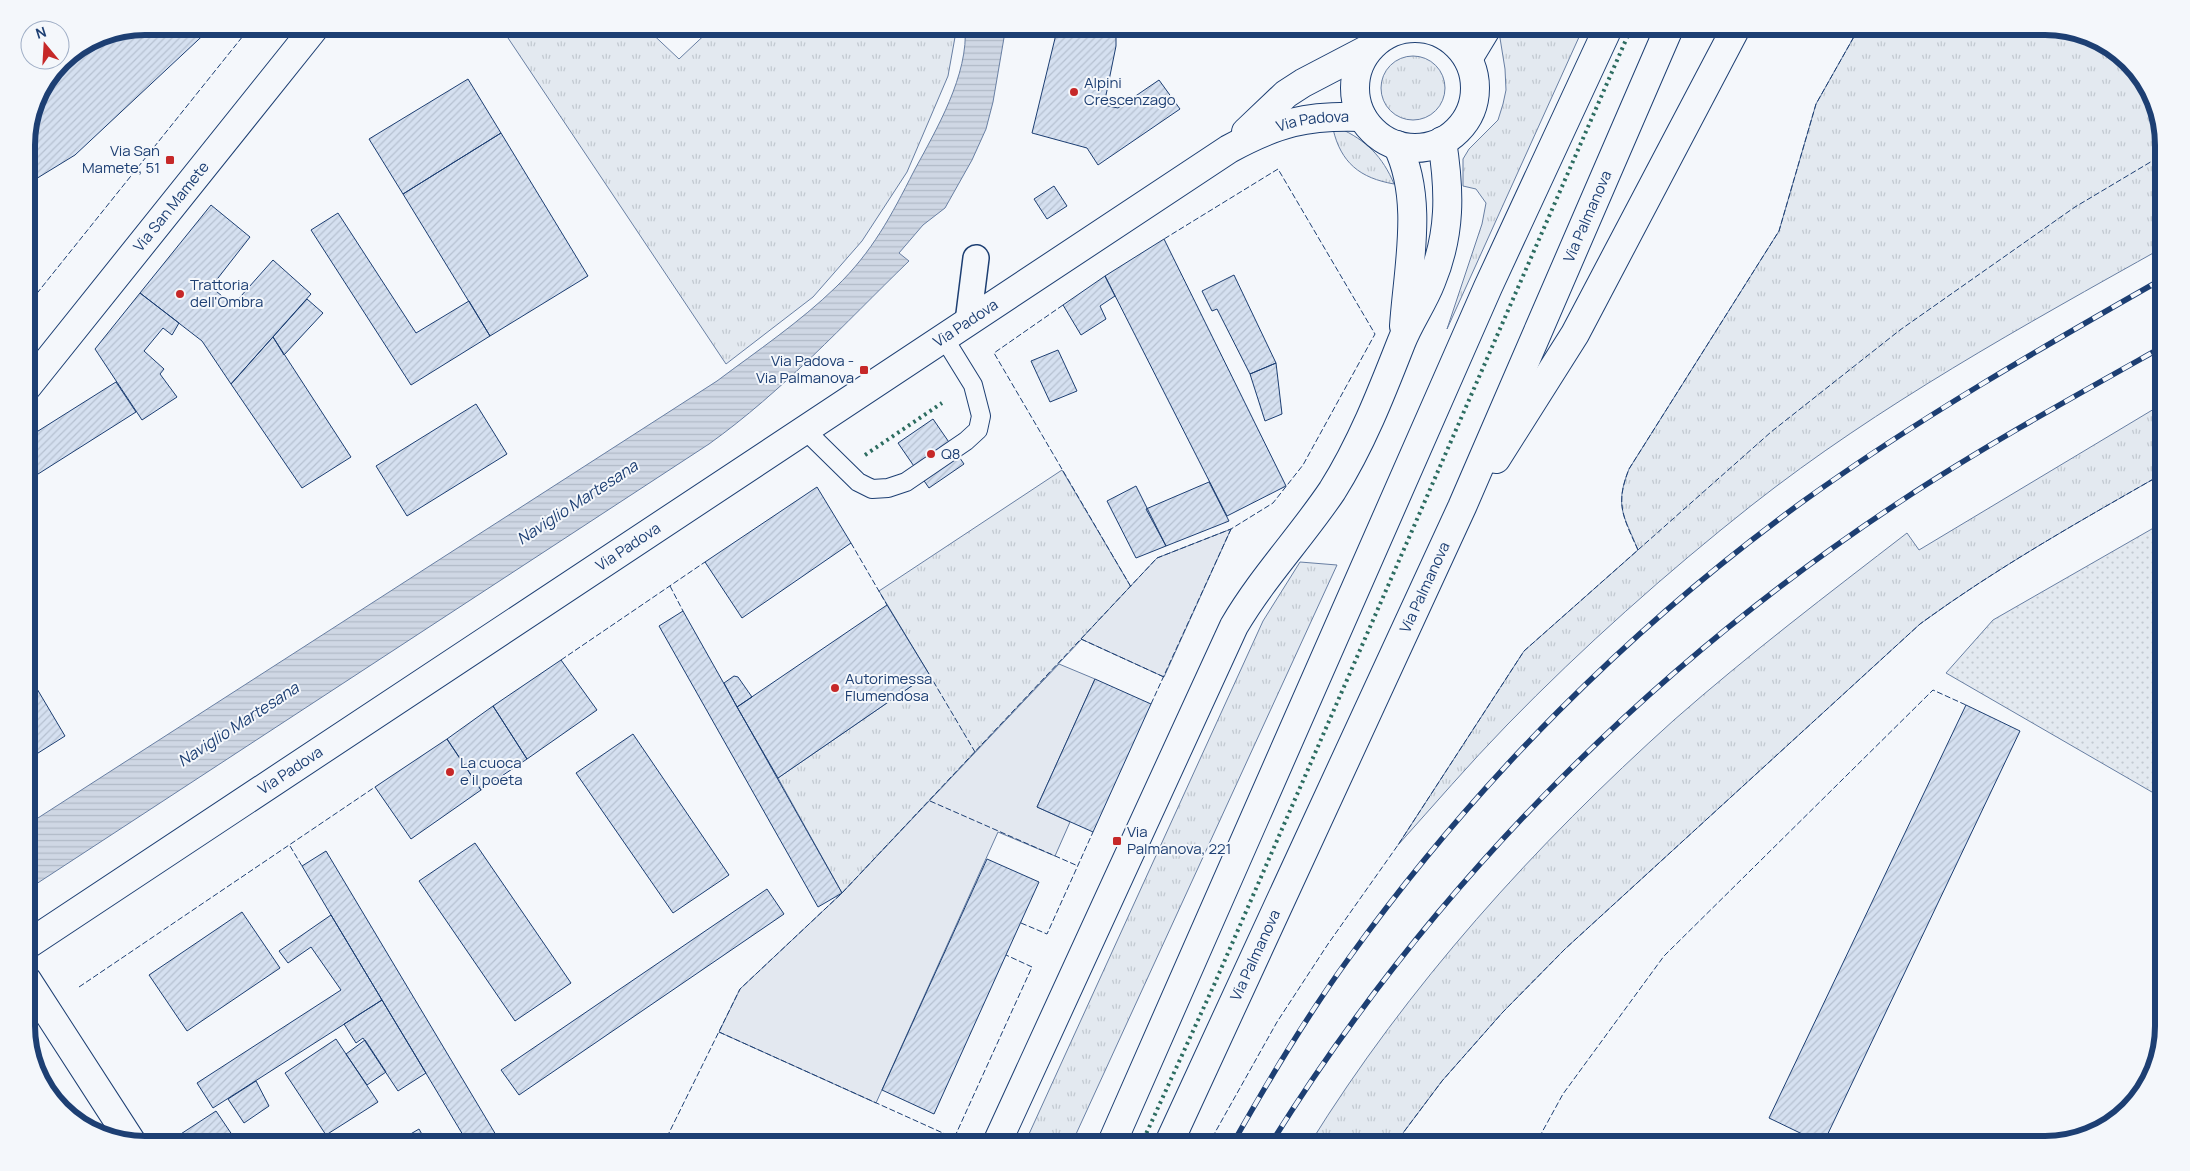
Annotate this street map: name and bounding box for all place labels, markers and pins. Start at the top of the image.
place label: Alpini Crescenzago [1084,72,1176,110]
marker: Alpini Crescenzago [1068,86,1080,98]
place label: Via San Mamete, 51 [82,140,160,178]
marker: Via San Mamete, 51 [164,154,176,166]
place label: Trattoria dell'Ombra [190,274,263,312]
marker: Trattoria dell'Ombra [174,288,186,300]
place label: Via Padova - Via Palmanova [756,350,854,388]
marker: Via Padova - Via Palmanova [858,364,870,376]
place label: Q8 [941,443,961,464]
marker: Q8 [925,448,937,460]
place label: Autorimessa Flumendosa [845,668,932,706]
marker: Autorimessa Flumendosa [829,682,841,694]
place label: La cuoca e il poeta [460,752,523,790]
marker: La cuoca e il poeta [444,766,456,778]
place label: Via Palmanova, 221 [1127,821,1231,859]
marker: Via Palmanova, 221 [1111,835,1123,847]

